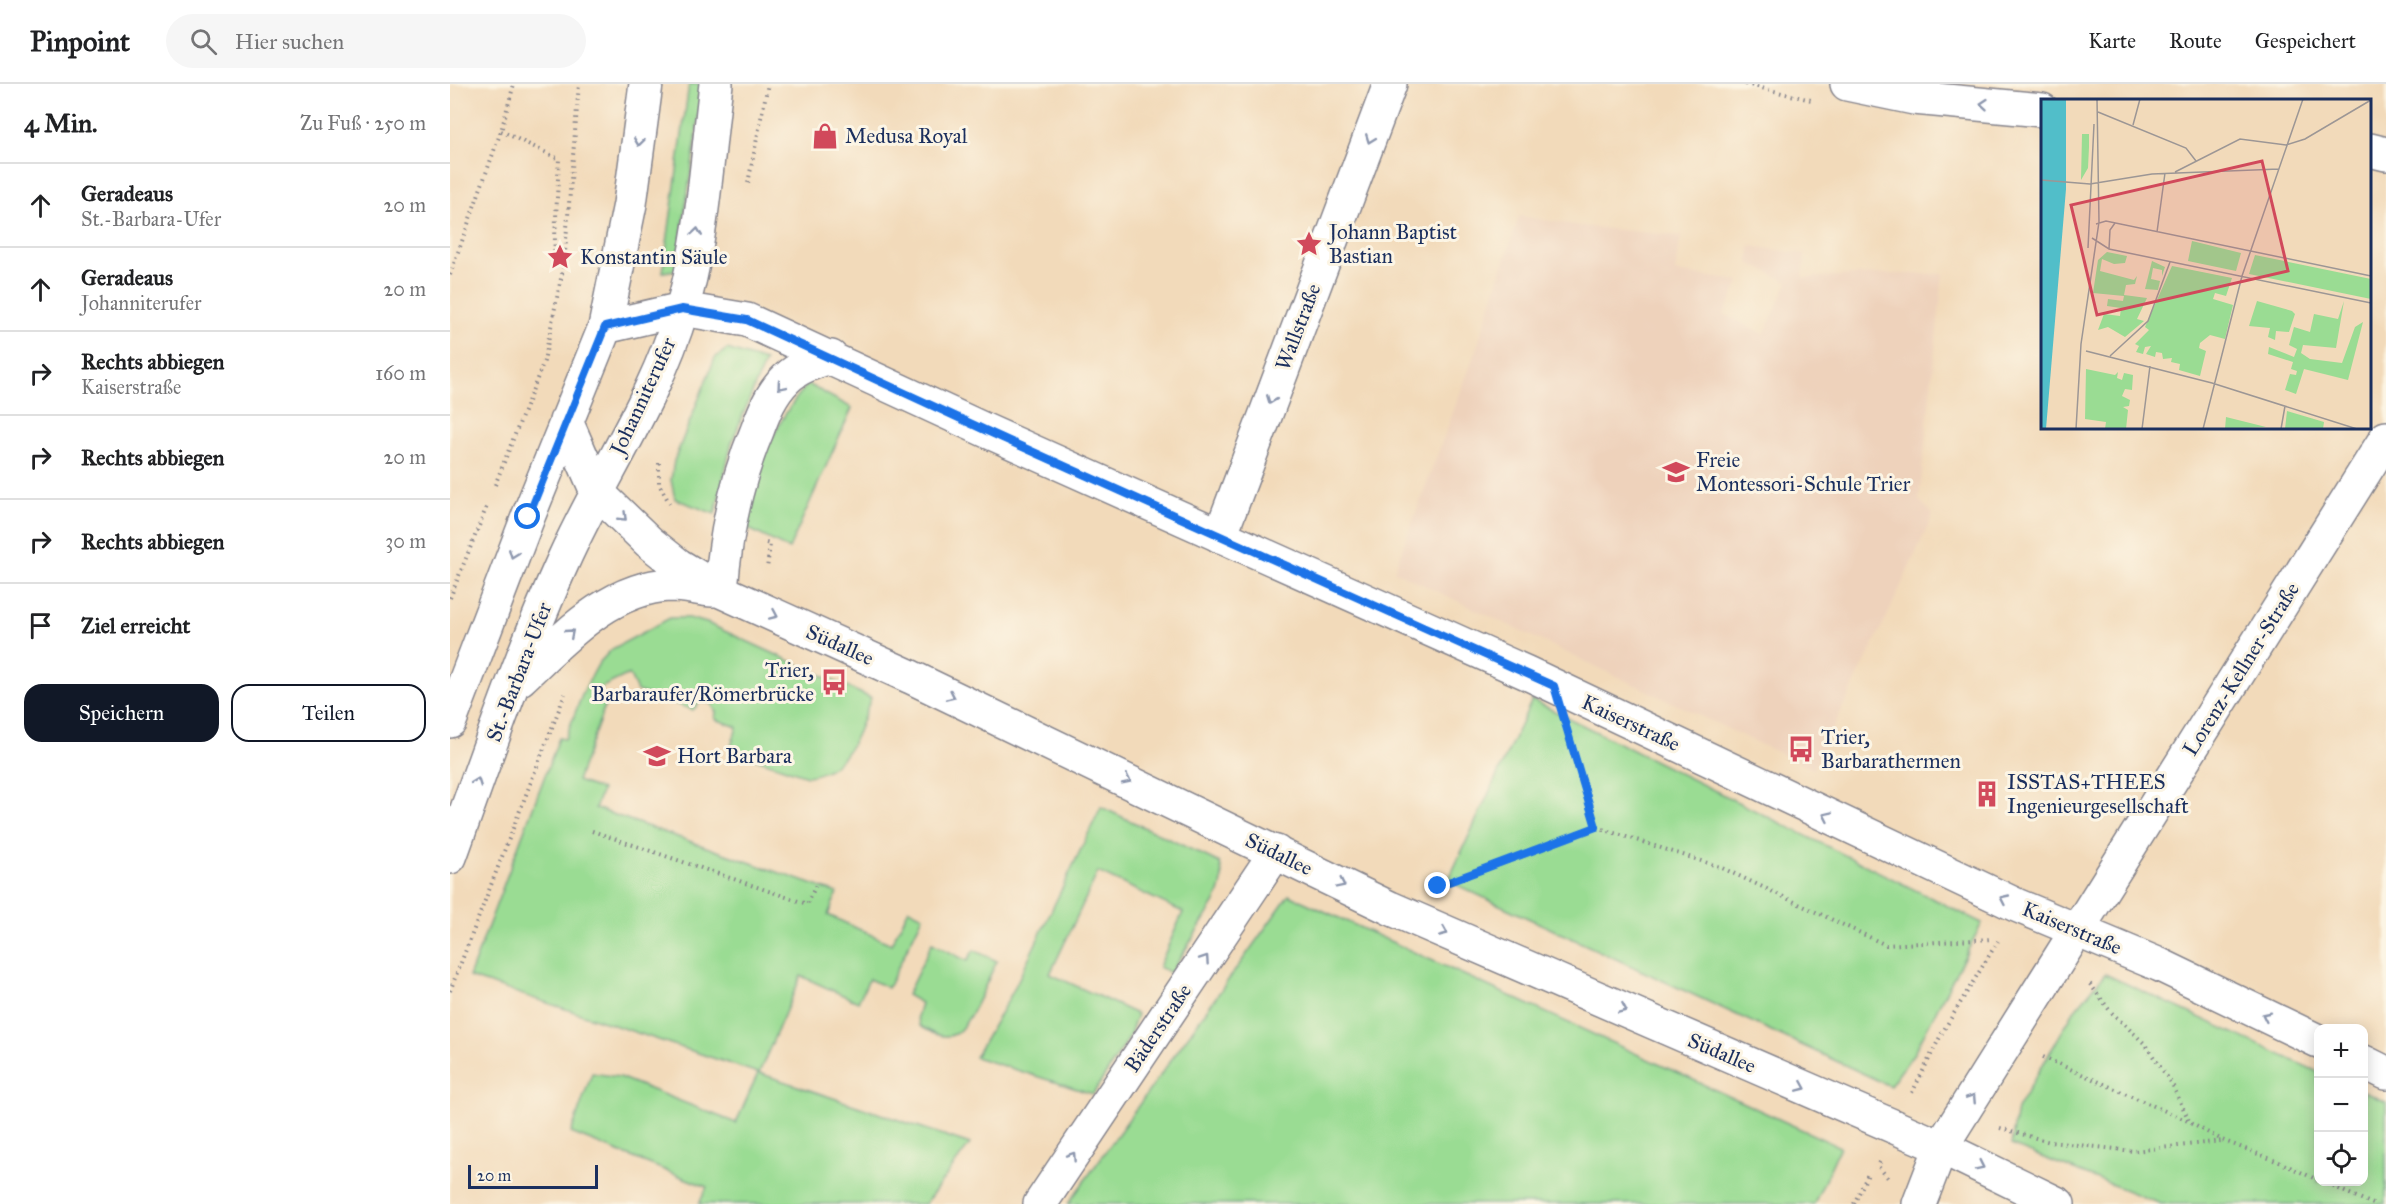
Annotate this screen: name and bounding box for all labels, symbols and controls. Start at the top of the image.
search box [166,14,586,68]
text: Pinpoint [30,24,130,59]
icon: search [187,25,220,58]
text: Hier suchen [235,28,344,55]
text: Karte [2088,28,2136,54]
text: Route [2169,28,2222,54]
text: Gespeichert [2255,28,2356,54]
one-way arrow [1980,98,1989,111]
inset map [2041,99,2371,429]
text: 4 Min. [24,107,98,139]
text: Zu Fuß · 250 m [300,111,426,135]
shop icon: Medusa Royal [810,121,840,151]
place label: Medusa Royal [845,123,968,149]
one-way arrow [1364,133,1377,144]
one-way arrow [634,137,646,147]
text: Geradeaus [81,180,173,207]
icon: ahead [24,189,57,222]
text: 20 m [383,193,426,217]
text: St.-Barbara-Ufer [81,207,221,231]
place label: Johann Baptist Bastian [1327,219,1458,269]
one-way arrow [691,227,703,236]
place icon: Johann Baptist Bastian [1294,229,1324,259]
place icon: Konstantin Säule [545,242,575,272]
place label: Konstantin Säule [580,244,728,270]
text: Geradeaus [81,264,173,291]
icon: ahead [24,273,57,306]
text: 20 m [383,277,426,301]
street label: Wallstraße [1270,280,1326,374]
text: Johanniterufer [81,291,201,315]
street label: Johanniterufer [604,333,682,461]
text: Rechts abbiegen [81,348,224,375]
icon: right [24,357,57,390]
text: 160 m [375,361,426,385]
text: Kaiserstraße [81,375,181,399]
one-way arrow [777,379,788,389]
one-way arrow [1266,393,1278,404]
icon: right [24,441,57,474]
text: Rechts abbiegen [81,444,224,471]
text: 20 m [383,445,426,469]
place label: Freie Montessori-Schule Trier [1696,447,1911,497]
school or university icon: Freie Montessori-Schule Trier [1661,457,1691,487]
route start [514,503,540,529]
one-way arrow [616,510,626,521]
icon: right [24,525,57,558]
text: Rechts abbiegen [81,528,224,555]
text: 30 m [385,529,426,553]
one-way arrow [508,548,521,558]
street label: Lorenz-Kellner-Straße [2177,577,2305,761]
street label: St.-Barbara-Ufer [480,599,558,745]
one-way arrow [768,608,779,620]
icon: arrive [24,609,57,642]
text: Ziel erreicht [81,612,190,639]
street label: Südallee [802,619,878,672]
one-way arrow [563,629,574,640]
place label: Trier, Barbaraufer/Römerbrücke [591,657,814,707]
bus stop icon: Trier, Barbaraufer/Römerbrücke [819,667,849,697]
button: Speichern [24,684,219,742]
button: Teilen [231,684,426,742]
one-way arrow [945,689,956,701]
street label: Kaiserstraße [1578,689,1684,757]
place label: Trier, Barbarathermen [1821,724,1961,774]
bus stop icon: Trier, Barbarathermen [1786,734,1816,764]
school or university icon: Hort Barbara [642,741,672,771]
place label: Hort Barbara [677,743,792,769]
place label: ISSTAS+THEES Ingenieurgesellschaft [2007,769,2189,819]
one-way arrow [1121,773,1132,784]
one-way arrow [470,777,483,788]
building icon: ISSTAS+THEES Ingenieurgesellschaft [1972,779,2002,809]
one-way arrow [1823,811,1834,823]
street label: Südallee [1241,827,1317,881]
route end [1424,872,1450,898]
one-way arrow [1334,876,1345,888]
one-way arrow [1999,894,2010,906]
street label: Kaiserstraße [2018,895,2126,961]
one-way arrow [1438,924,1449,936]
one-way arrow [1197,955,1209,965]
street label: Bäderstraße [1119,979,1197,1077]
one-way arrow [1617,1002,1628,1014]
one-way arrow [2261,1011,2272,1023]
map controls [2314,1024,2368,1186]
button: + [2314,1024,2368,1078]
street label: Südallee [1684,1027,1760,1079]
button: − [2314,1078,2368,1132]
one-way arrow [1795,1080,1806,1092]
one-way arrow [1965,1093,1976,1104]
button: locate [2314,1132,2368,1186]
one-way arrow [1065,1151,1076,1162]
one-way arrow [1973,1159,1984,1171]
scale bar [468,1162,598,1190]
text: 20 m [477,1166,511,1185]

